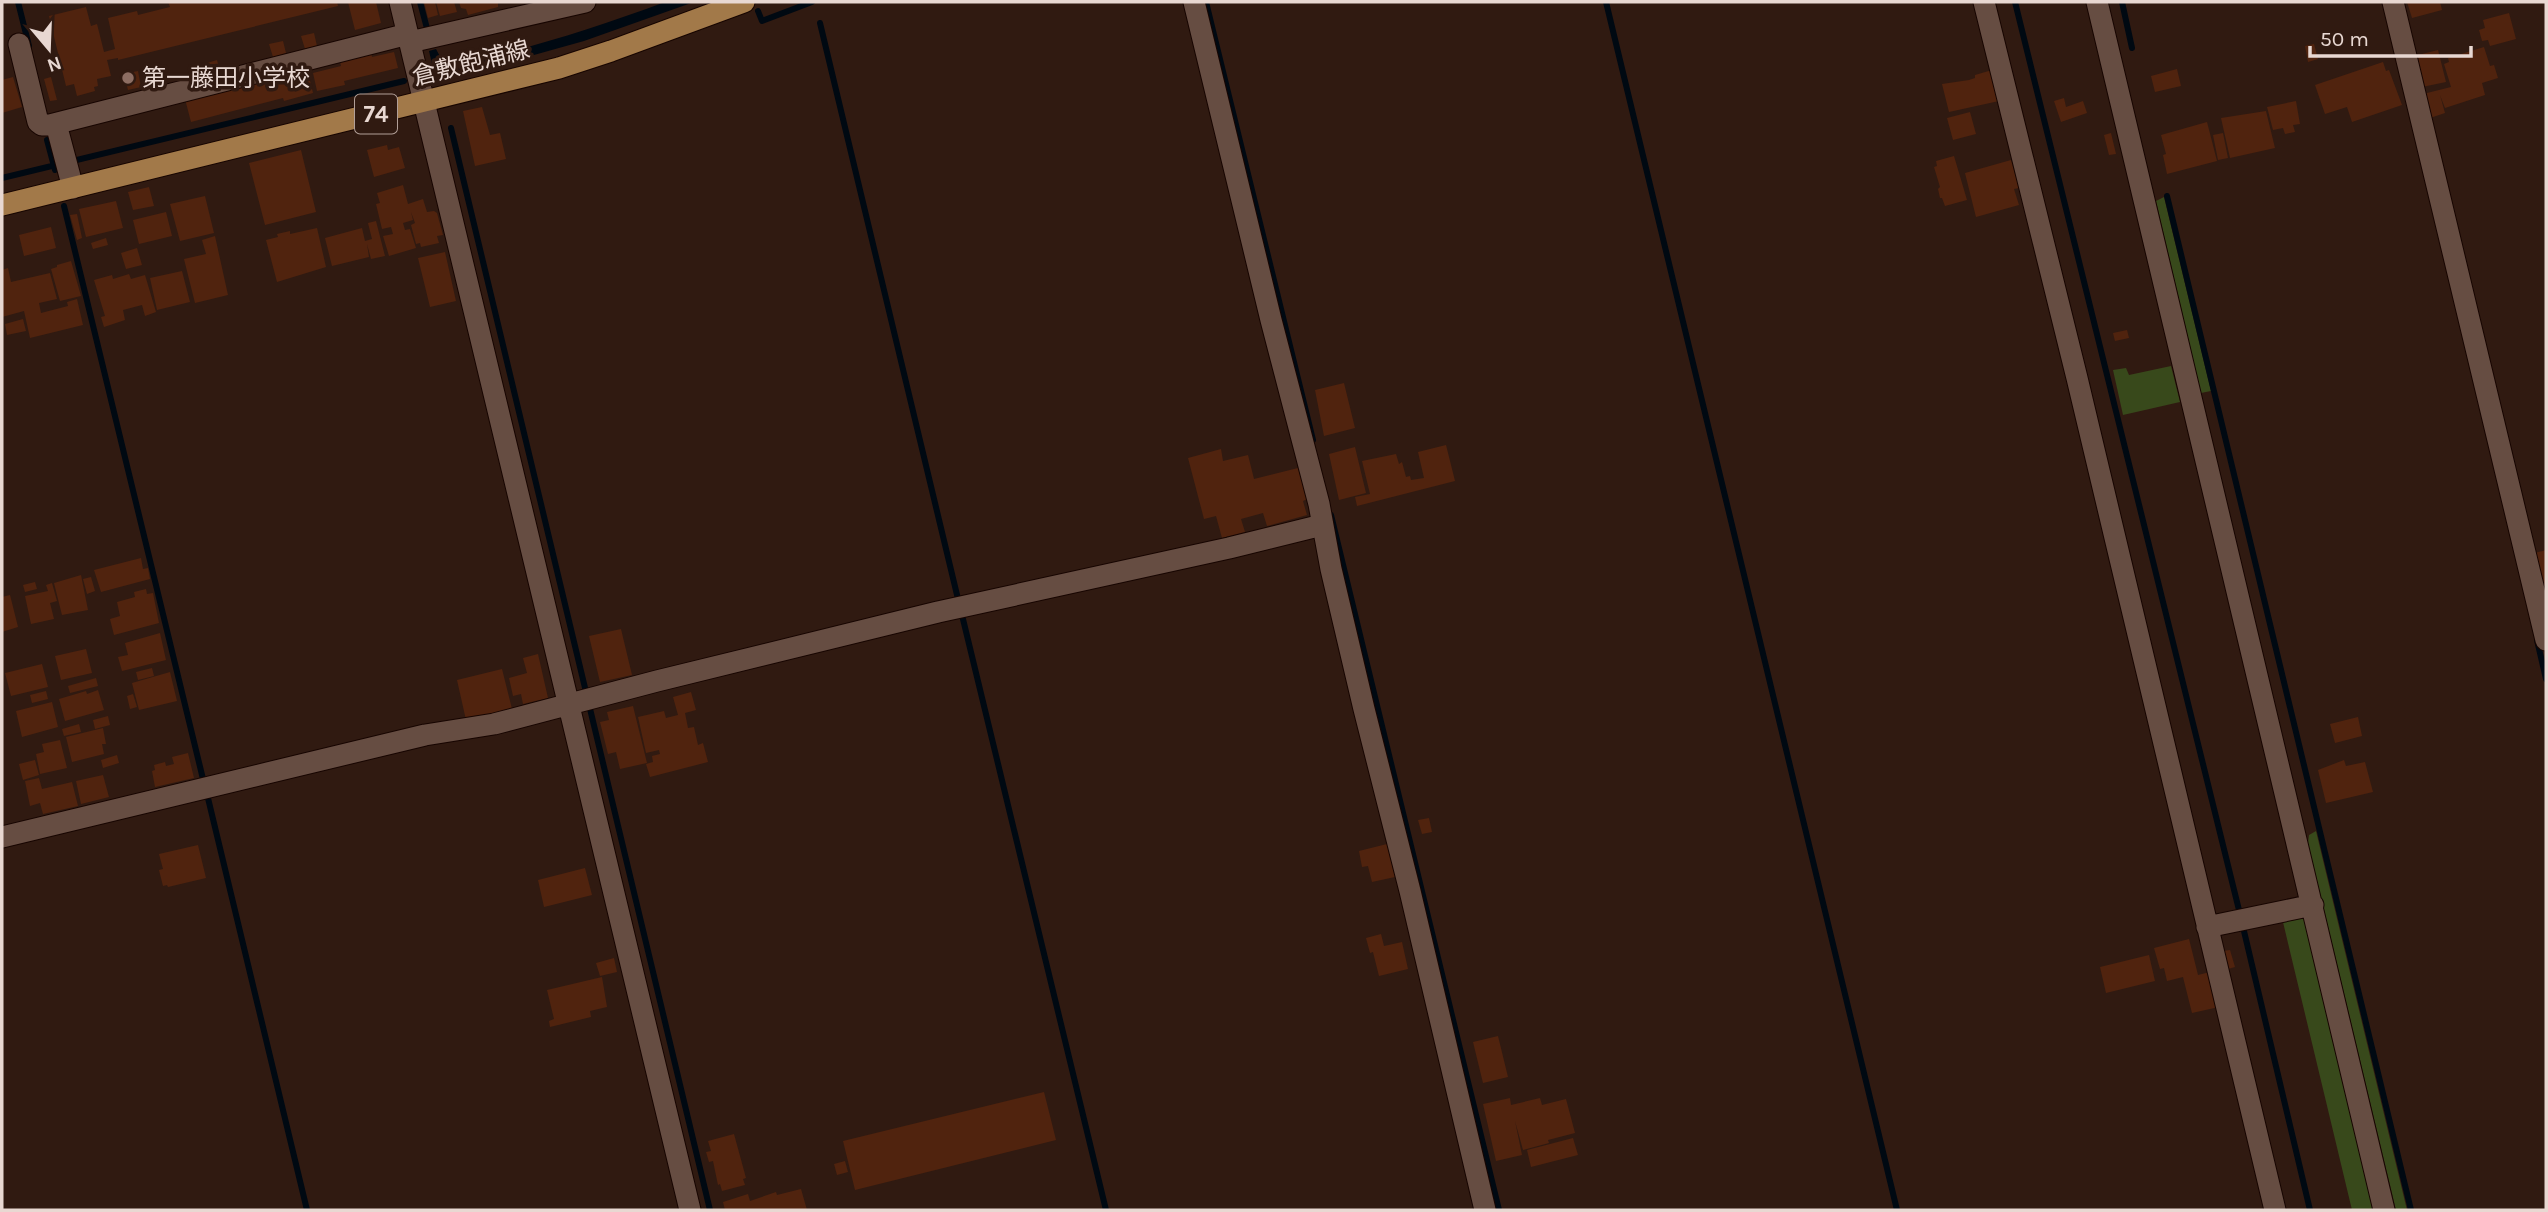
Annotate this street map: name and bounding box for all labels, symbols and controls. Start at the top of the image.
north arrow [14,14,84,84]
scale bar [2310,14,2471,58]
text: 50 m [2320,27,2369,51]
street label: 倉敷飽浦線 [409,35,533,91]
text: N [44,52,64,77]
place label: 第一藤田小学校 [142,64,310,92]
marker: 第一藤田小学校 [120,70,136,86]
road number: 74 [355,94,397,134]

